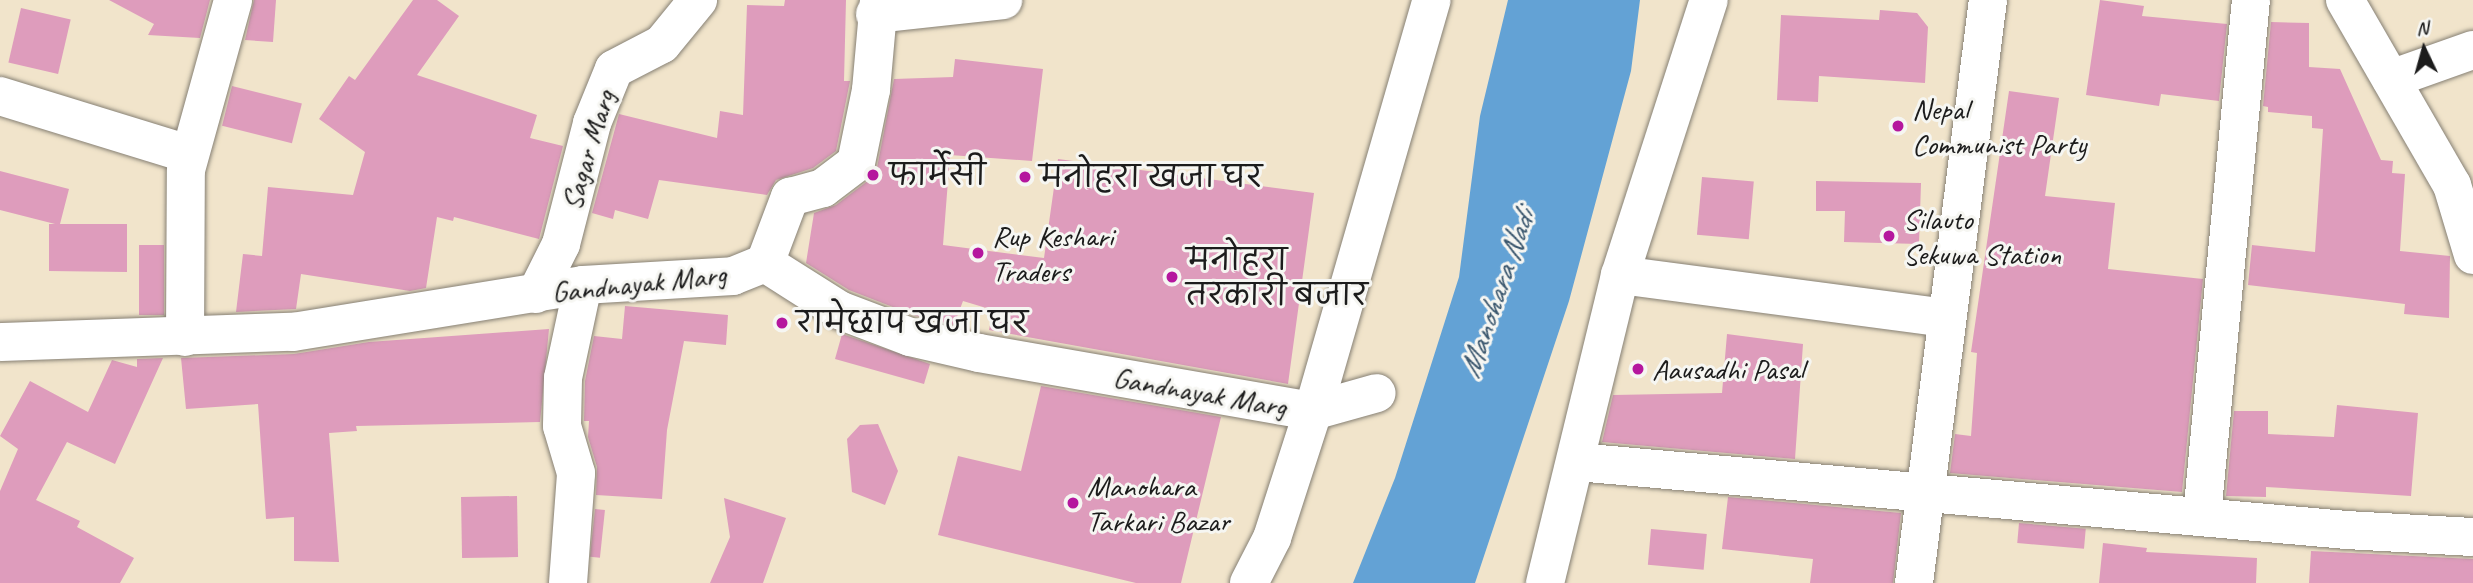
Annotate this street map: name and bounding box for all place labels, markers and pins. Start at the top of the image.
place label: Nepal Communist Party [1912,91,2086,162]
marker: Nepal Communist Party [1890,118,1906,134]
place label: फार्मेसी [889,157,986,193]
place label: मनोहरा खजा घर [1039,159,1262,195]
marker: फार्मेसी [863,165,883,185]
marker: मनोहरा खजा घर [1017,169,1033,185]
place label: Silauto Sekuwa Station [1903,201,2062,272]
place label: Rup Keshari Traders [992,218,1113,288]
marker: Silauto Sekuwa Station [1881,228,1897,244]
place label: मनोहरा तरकारी बजार [1186,242,1368,312]
marker: Rup Keshari Traders [970,245,986,261]
marker: मनोहरा तरकारी बजार [1164,269,1180,285]
place label: रामेछाप खजा घर [796,305,1028,341]
marker: रामेछाप खजा घर [774,315,790,331]
place label: Aausadhi Pasal [1652,351,1805,387]
marker: Aausadhi Pasal [1630,361,1646,377]
place label: Manohara Tarkari Bazar [1087,468,1230,538]
marker: Manohara Tarkari Bazar [1065,495,1081,511]

